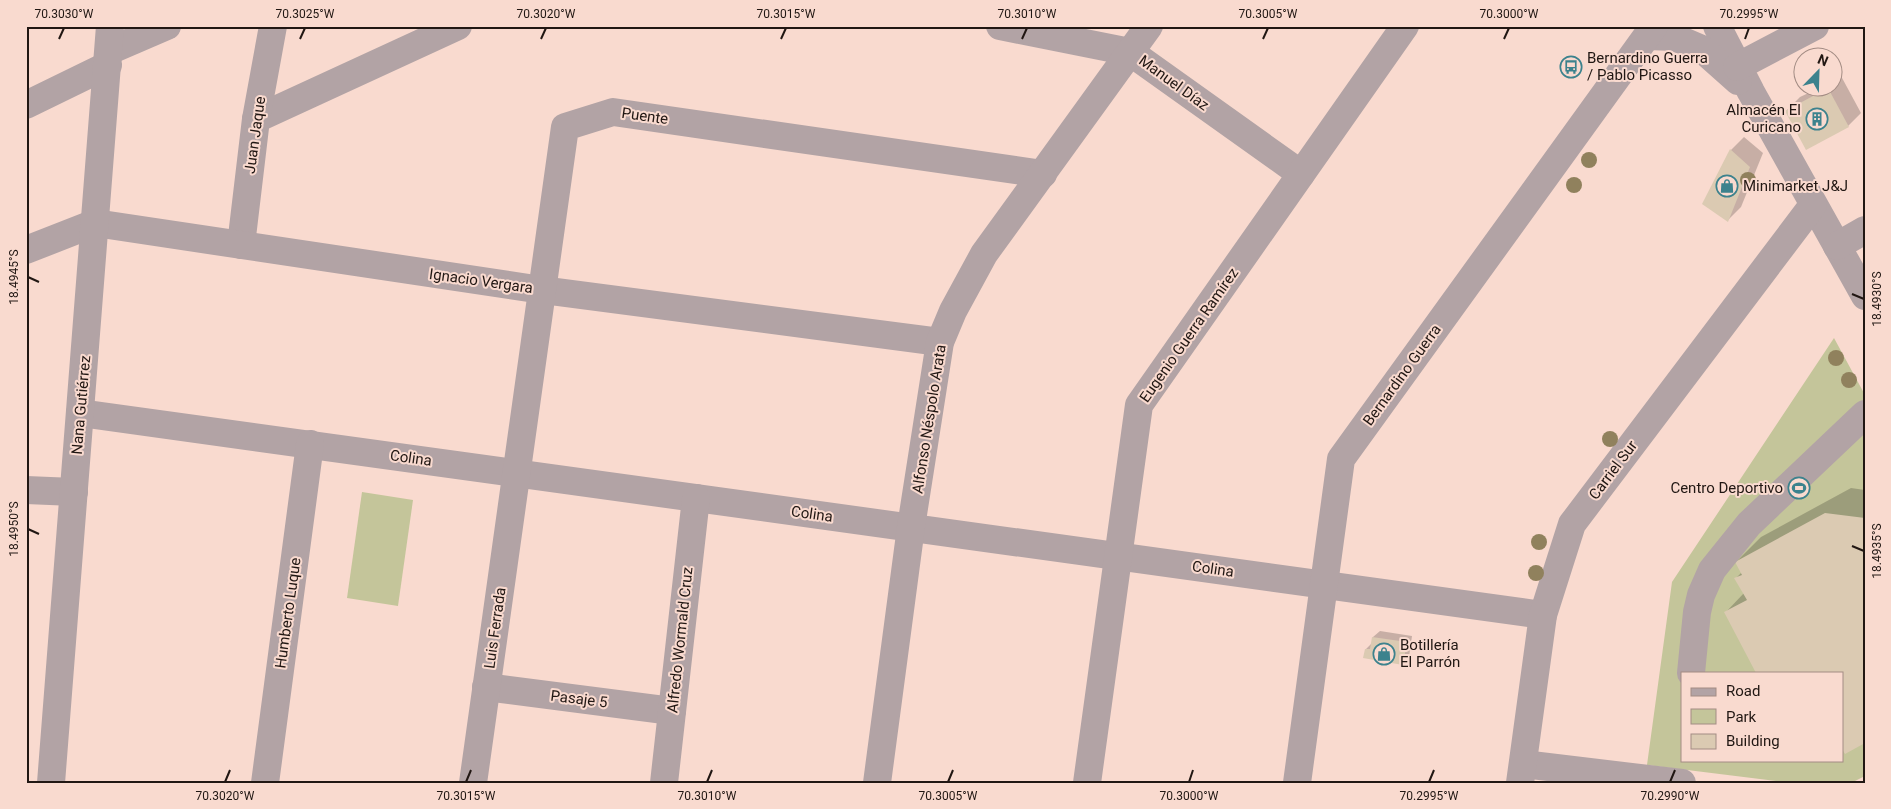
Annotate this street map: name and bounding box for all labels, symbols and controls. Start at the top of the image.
text: 70.3030°W [35,7,94,21]
text: 70.3025°W [276,7,335,21]
text: 70.3020°W [517,7,576,21]
text: 70.3015°W [757,7,816,21]
text: 70.3010°W [998,7,1057,21]
text: 70.3005°W [1239,7,1298,21]
text: 70.3000°W [1480,7,1539,21]
text: 70.2995°W [1720,7,1779,21]
north arrow [1794,48,1844,98]
place label: Bernardino Guerra / Pablo Picasso [1587,49,1708,84]
text: N [1815,51,1831,69]
street label: Manuel Díaz [1135,52,1213,114]
bus stop icon: Bernardino Guerra / Pablo Picasso [1559,55,1583,79]
street label: Juan Jaque [241,95,269,175]
place label: Almacén El Curicano [1726,101,1801,136]
street label: Puente [621,104,669,128]
building icon: Almacén El Curicano [1805,107,1829,131]
shop icon: Minimarket J&J [1715,174,1739,198]
place label: Minimarket J&J [1743,177,1848,195]
text: 18.4945°S [7,249,21,305]
street label: Eugenio Guerra Ramírez [1136,264,1242,406]
street label: Ignacio Vergara [428,265,534,297]
text: 18.4930°S [1870,271,1884,327]
street label: Bernardino Guerra [1359,321,1445,429]
street label: Alfonso Néspolo Arata [908,343,950,495]
street label: Nana Gutiérrez [68,355,94,455]
street label: Carriel Sur [1585,437,1641,503]
street label: Colina [389,446,433,470]
sports icon: Centro Deportivo [1787,476,1811,500]
place label: Centro Deportivo [1670,479,1783,497]
text: 18.4950°S [7,501,21,557]
street label: Colina [790,502,834,526]
text: 18.4935°S [1870,523,1884,579]
street label: Humberto Luque [271,556,305,670]
street label: Colina [1191,557,1235,581]
street label: Alfredo Wormald Cruz [663,566,697,714]
street label: Luis Ferrada [480,586,510,670]
place label: Botillería El Parrón [1400,636,1460,671]
shop icon: Botillería El Parrón [1372,642,1396,666]
legend [1681,672,1844,762]
text: Road [1726,682,1760,700]
street label: Pasaje 5 [550,687,608,711]
text: Park [1726,708,1757,726]
text: Building [1726,732,1780,750]
text: 70.3020°W [196,789,255,803]
text: 70.3015°W [437,789,496,803]
text: 70.3010°W [678,789,737,803]
text: 70.3005°W [919,789,978,803]
text: 70.3000°W [1160,789,1219,803]
text: 70.2995°W [1400,789,1459,803]
text: 70.2990°W [1641,789,1700,803]

